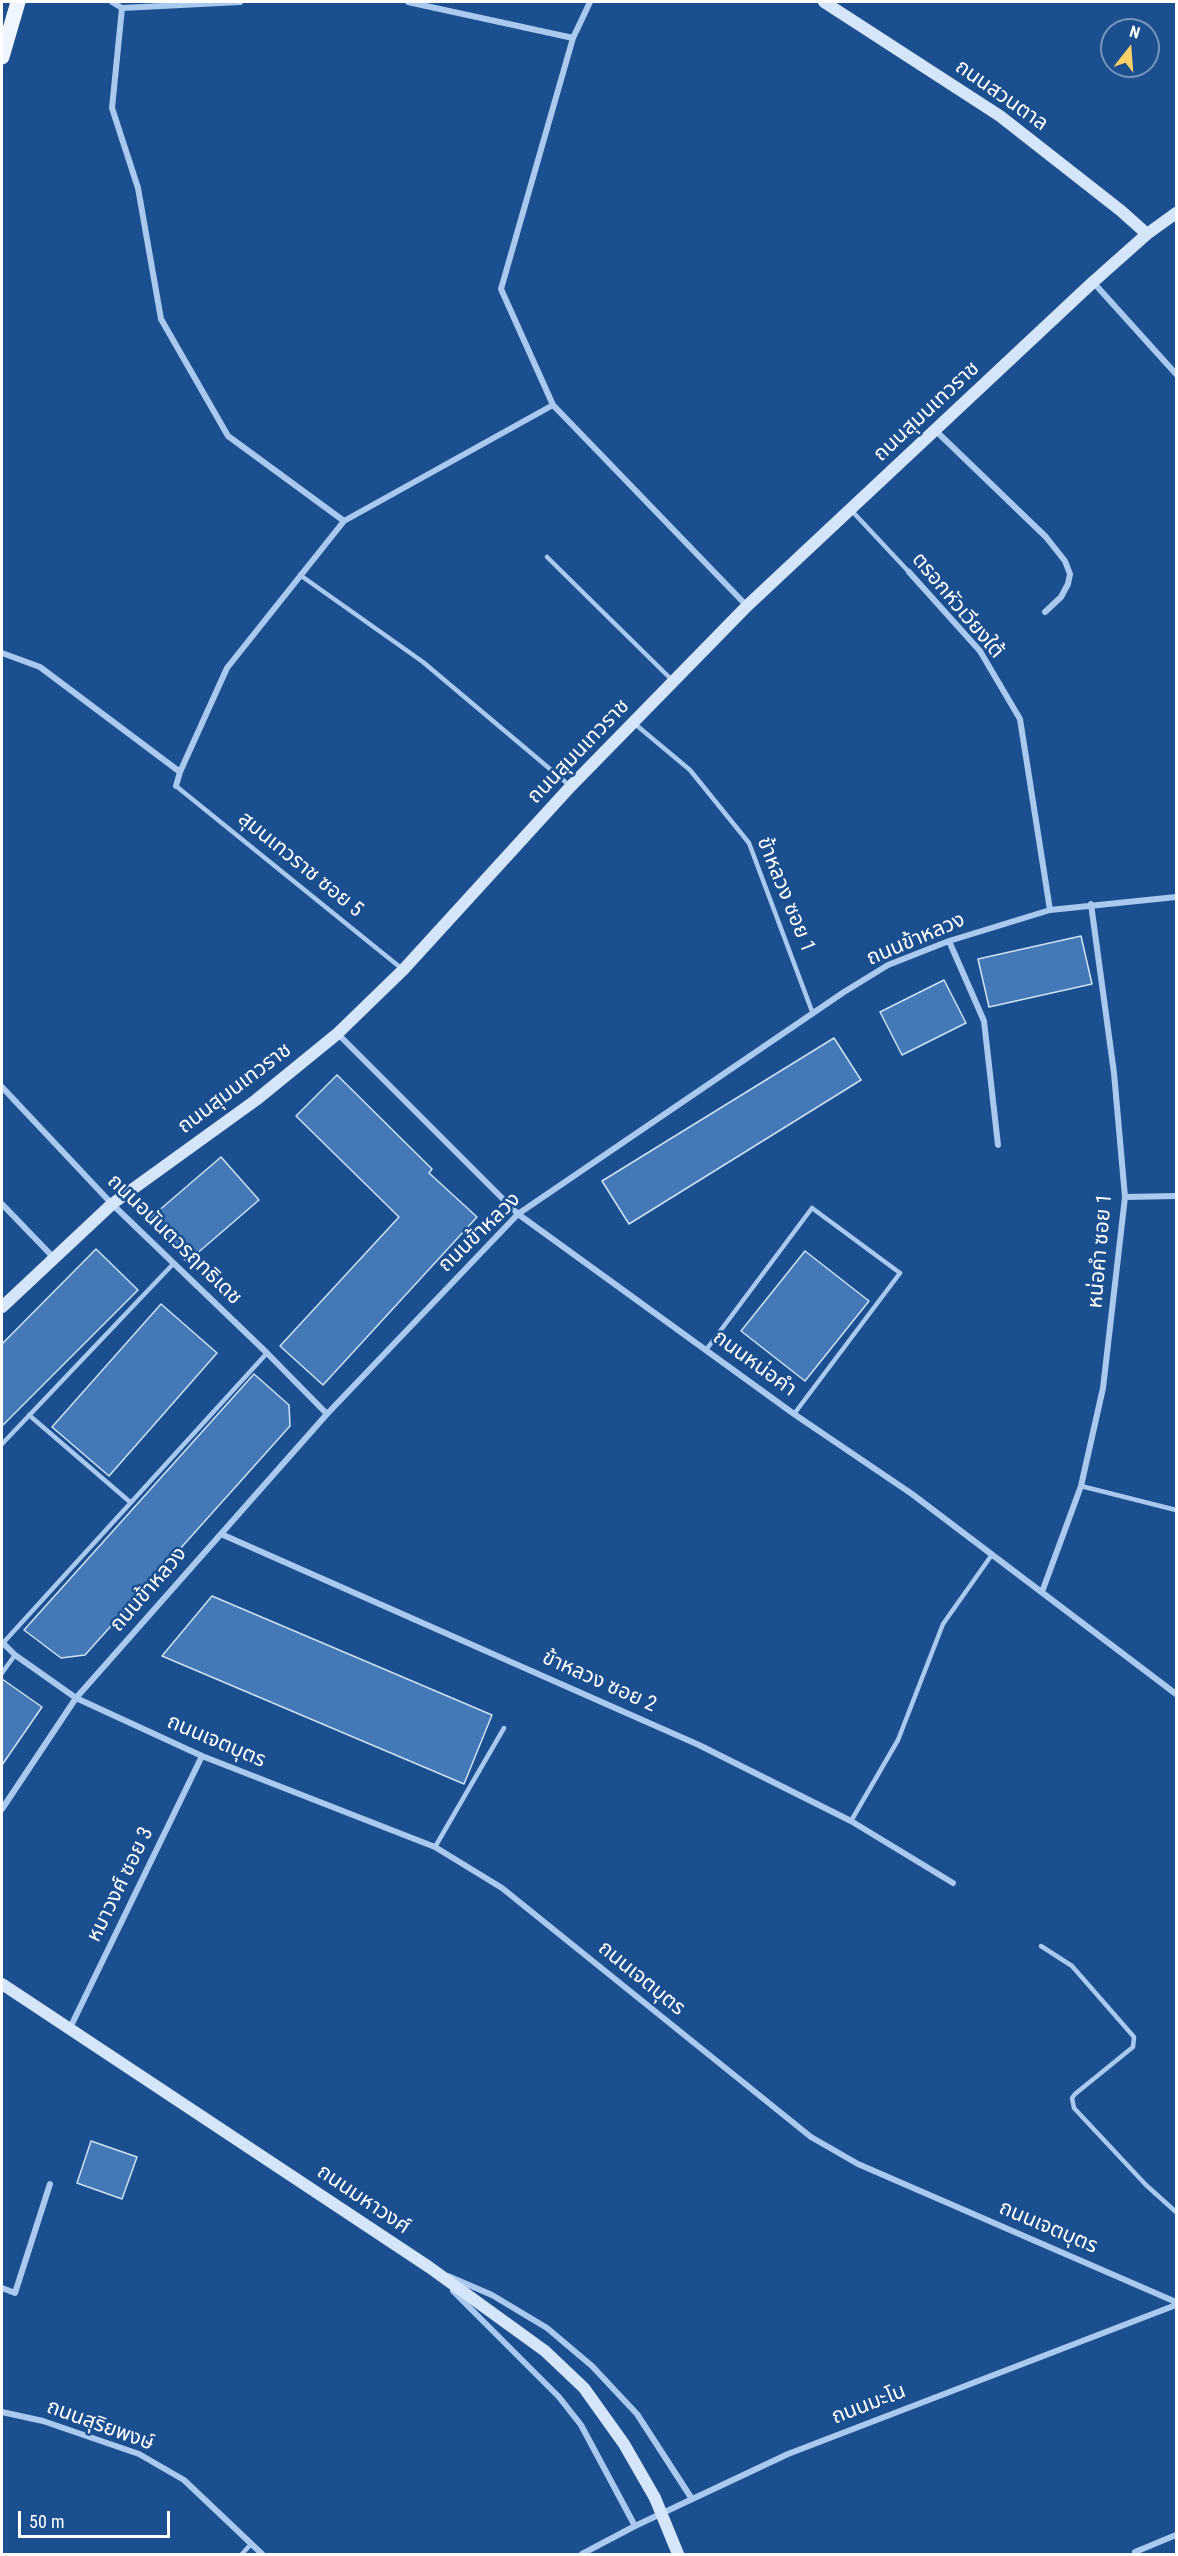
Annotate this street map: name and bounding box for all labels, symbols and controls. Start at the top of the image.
north arrow [1100,18,1160,78]
text: N [1127,22,1142,43]
street label: ถนนสวนตาล [950,55,1052,137]
street label: ถนนสุมนเทวราช [869,356,985,468]
street label: ตรอกหัวเวียงใต้ [906,548,1008,664]
street label: ถนนสุมนเทวราช [523,694,635,810]
street label: สุมนเทวราช ซอย 5 [232,807,368,923]
street label: ข้าหลวง ซอย 1 [750,834,820,956]
street label: ถนนข้าหลวง [863,908,969,972]
street label: ถนนสุมนเทวราช [173,1038,297,1140]
street label: ถนนอนันตวรฤทธิเดช [101,1169,247,1311]
street label: ถนนข้าหลวง [434,1188,526,1278]
street label: หน่อคำ ซอย 1 [1083,1193,1119,1309]
street label: ถนนหน่อคำ [707,1325,801,1403]
street label: ถนนข้าหลวง [105,1542,193,1638]
street label: ข้าหลวง ซอย 2 [538,1646,660,1718]
street label: ถนนเจตบุตร [163,1710,269,1774]
street label: หมาวงศ์ ซอย 3 [82,1823,160,1947]
street label: ถนนเจตบุตร [592,1936,690,2022]
street label: ถนนมหาวงศ์ [312,2160,414,2240]
street label: ถนนเจตบุตร [995,2196,1101,2260]
street label: ถนนมะโน [828,2379,910,2431]
street label: ถนนสุริยพงษ์ [43,2395,157,2457]
scale bar [21,2499,172,2537]
text: 50 m [29,2511,64,2532]

